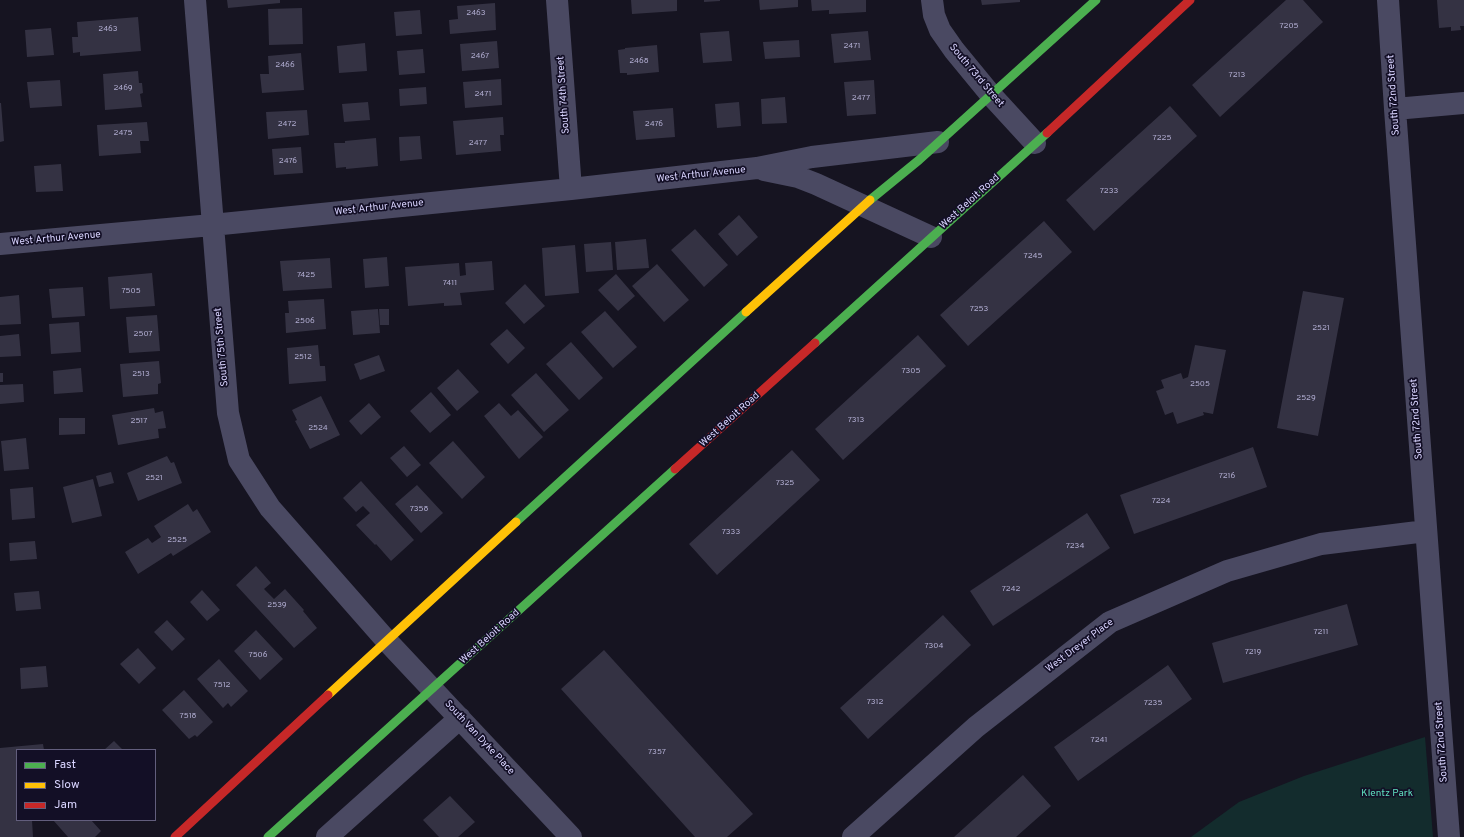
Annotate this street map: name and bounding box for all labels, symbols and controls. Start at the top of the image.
house number: 2463 [466,8,486,18]
house number: 7205 [1279,21,1299,31]
house number: 2463 [98,24,118,34]
house number: 2471 [843,41,861,51]
street label: South 73rd Street [946,42,1006,110]
house number: 2467 [471,51,489,61]
street label: South 72nd Street [1385,54,1403,136]
street label: South 74th Street [555,56,573,134]
house number: 2468 [629,56,649,66]
house number: 2466 [275,60,295,70]
house number: 7213 [1229,70,1245,80]
house number: 2469 [113,83,133,93]
house number: 2471 [474,89,492,99]
house number: 2477 [852,93,870,103]
house number: 2472 [278,119,296,129]
house number: 2476 [645,119,663,129]
house number: 2475 [114,128,132,138]
house number: 7225 [1153,133,1171,143]
house number: 2477 [469,138,487,148]
house number: 2476 [279,156,297,166]
street label: West Arthur Avenue [656,164,746,186]
street label: West Beloit Road [938,172,1002,232]
house number: 7233 [1100,186,1118,196]
street label: West Arthur Avenue [334,197,424,219]
street label: West Arthur Avenue [11,229,101,249]
house number: 7245 [1024,251,1042,261]
house number: 7425 [297,270,315,280]
house number: 7411 [443,278,457,288]
house number: 7505 [121,286,141,296]
house number: 7253 [970,304,988,314]
street label: South 75th Street [213,307,231,387]
house number: 2506 [295,316,315,326]
house number: 2521 [1312,323,1330,333]
house number: 2507 [134,329,152,339]
house number: 2512 [294,352,312,362]
house number: 7305 [902,366,920,376]
house number: 2513 [132,369,150,379]
street label: South 72nd Street [1408,378,1426,460]
house number: 2505 [1190,379,1210,389]
street label: West Beloit Road [698,390,762,450]
house number: 2529 [1296,393,1316,403]
house number: 7313 [848,415,864,425]
house number: 2517 [131,416,147,426]
house number: 2524 [308,423,328,433]
house number: 7216 [1219,471,1235,481]
house number: 2521 [145,473,163,483]
house number: 7325 [776,478,794,488]
house number: 7224 [1152,496,1170,506]
house number: 7358 [410,504,428,514]
house number: 7333 [722,527,740,537]
house number: 2525 [167,535,187,545]
house number: 7234 [1066,541,1084,551]
house number: 7242 [1002,584,1020,594]
house number: 2539 [267,600,287,610]
street label: West Beloit Road [458,607,522,667]
street label: West Dreyer Place [1044,617,1116,675]
house number: 7211 [1314,627,1328,637]
house number: 7304 [925,641,943,651]
house number: 7219 [1245,647,1261,657]
house number: 7506 [248,650,268,660]
house number: 7512 [213,680,231,690]
house number: 7312 [867,697,883,707]
street label: South Van Dyke Place [441,698,517,778]
house number: 7235 [1144,698,1162,708]
street label: South 72nd Street [1433,701,1451,783]
house number: 7518 [179,711,197,721]
house number: 7241 [1091,735,1107,745]
house number: 7357 [648,747,666,757]
legend [16,749,156,821]
text: Fast [54,757,76,773]
text: Slow [54,777,80,793]
park label: Klentz Park [1361,788,1413,800]
text: Jam [54,797,77,813]

